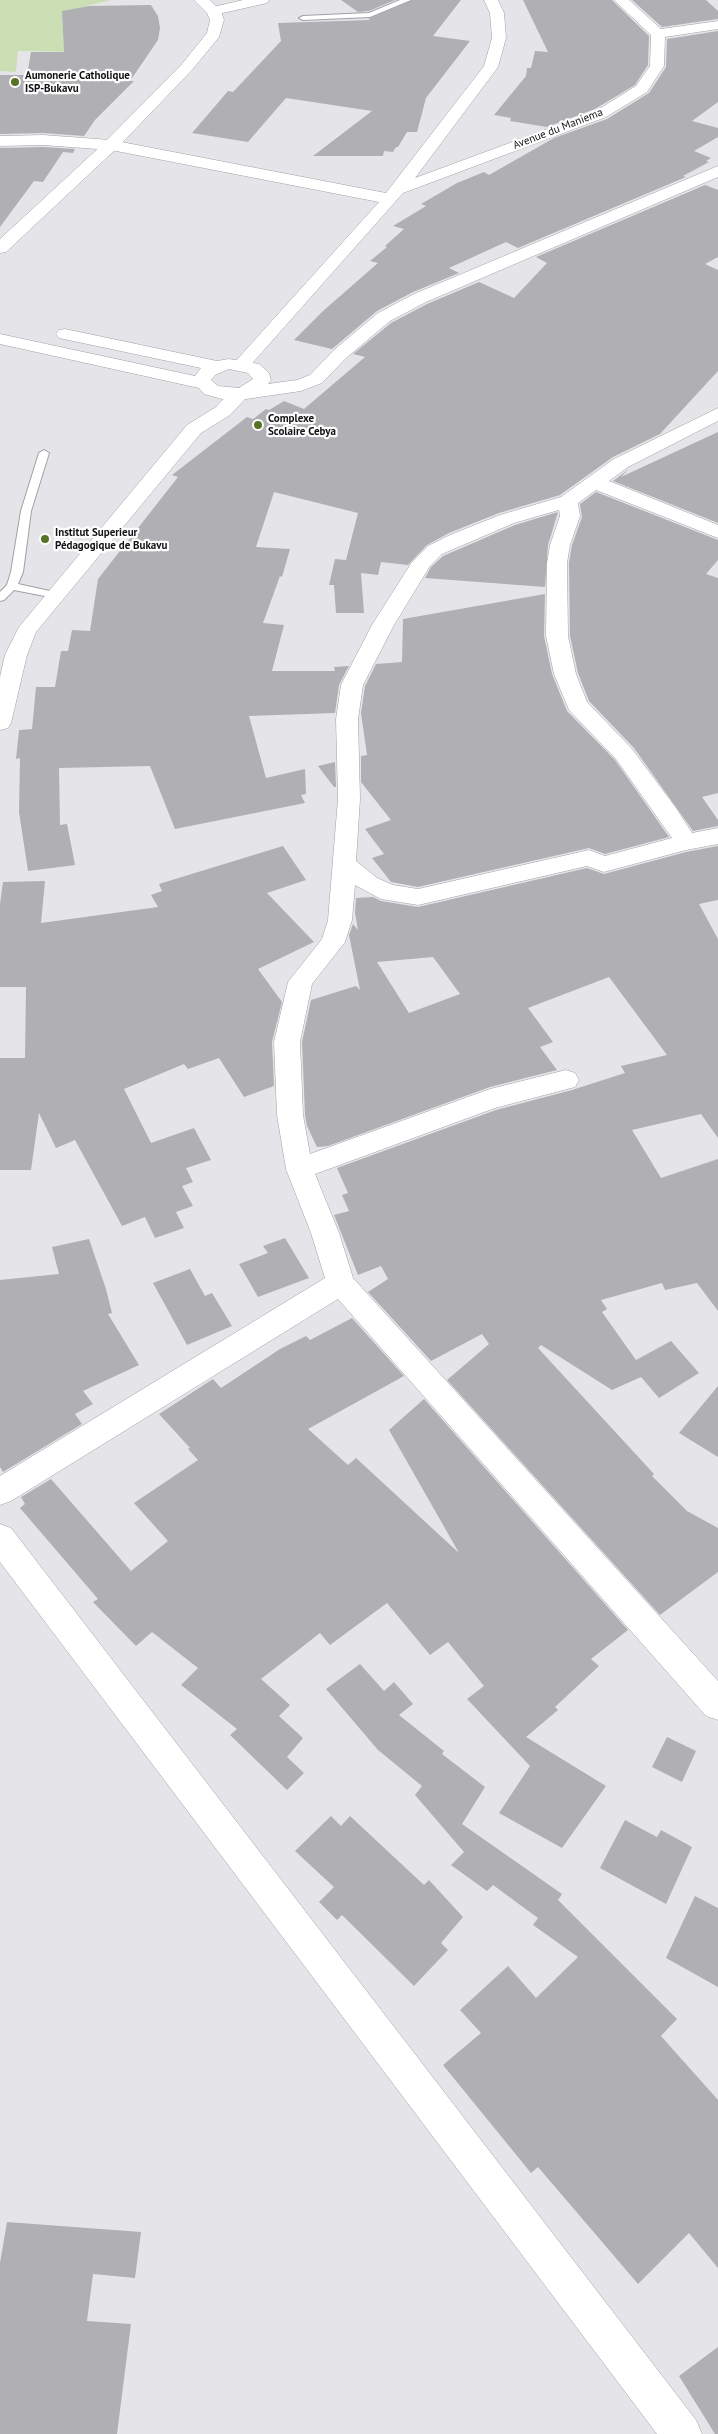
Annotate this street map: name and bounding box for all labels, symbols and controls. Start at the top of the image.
place label: Aumonerie Catholique ISP-Bukavu [25,69,130,95]
marker: Aumonerie Catholique ISP-Bukavu [9,76,21,88]
street label: Avenue du Maniema [511,106,605,152]
place label: Complexe Scolaire Cebya [268,412,336,438]
marker: Complexe Scolaire Cebya [252,419,264,431]
place label: Institut Superieur Pédagogique de Bukavu [55,526,167,552]
marker: Institut Superieur Pédagogique de Bukavu [39,533,51,545]

